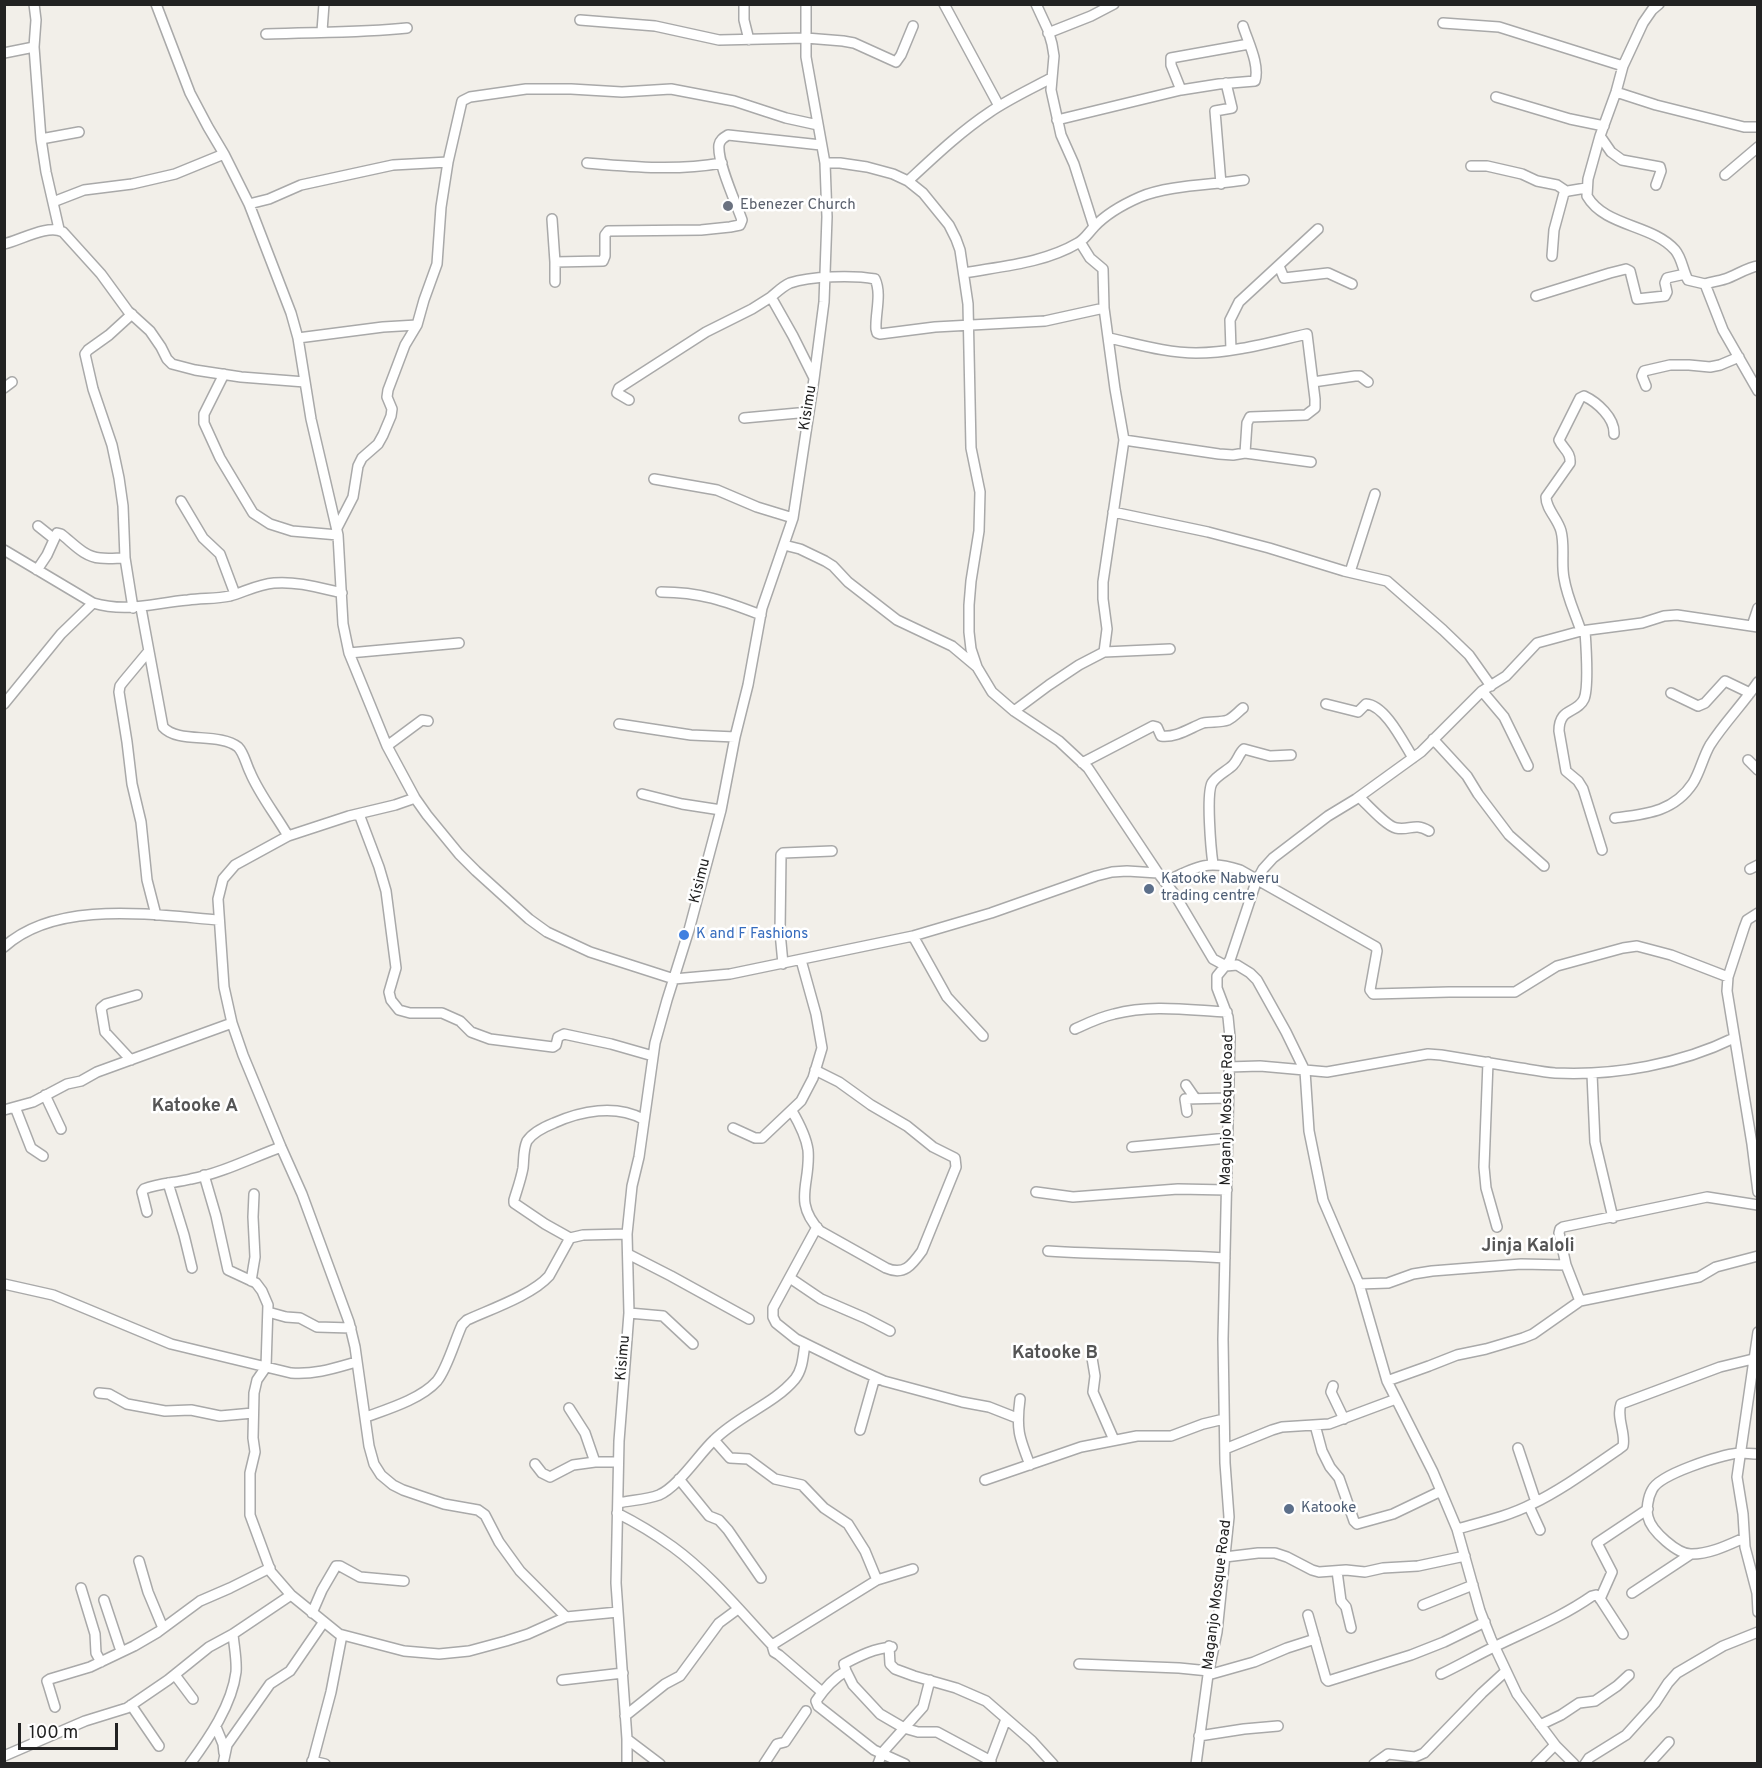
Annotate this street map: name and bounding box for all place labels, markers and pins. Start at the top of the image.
place label: Ebenezer Church [740,197,856,215]
marker: Ebenezer Church [721,199,735,213]
place label: Katooke Nabweru trading centre [1161,871,1279,906]
marker: Katooke Nabweru trading centre [1142,882,1156,896]
place label: K and F Fashions [696,926,808,944]
marker: K and F Fashions [677,928,691,942]
place label: Katooke [1301,1500,1356,1518]
marker: Katooke [1282,1502,1296,1516]

